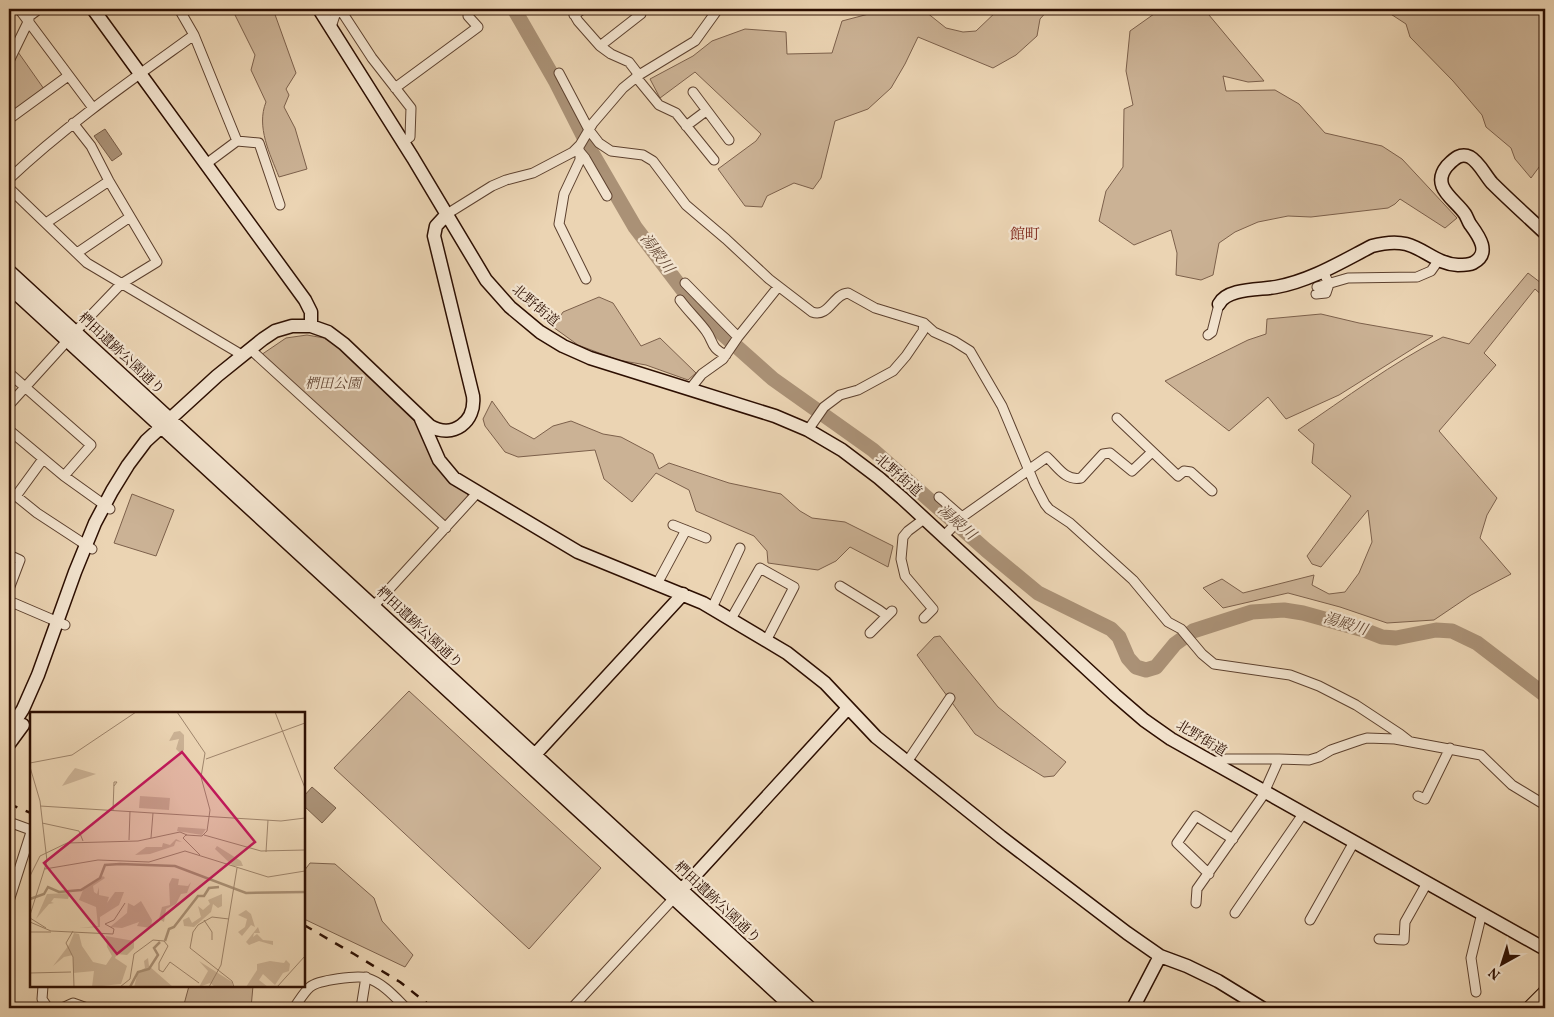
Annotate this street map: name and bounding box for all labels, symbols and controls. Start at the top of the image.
district label: 館町 [1010,225,1040,246]
water label: 湯殿川 [634,230,679,280]
street label: 北野街道 [507,281,563,331]
street label: 椚田遺跡公園通り [74,309,168,399]
park label: 椚田公園 [305,375,363,394]
street label: 北野街道 [871,450,925,502]
water label: 湯殿川 [932,500,981,547]
street label: 椚田遺跡公園通り [372,583,466,673]
water label: 湯殿川 [1320,608,1371,642]
inset map [30,712,305,987]
street label: 北野街道 [1172,716,1230,762]
street label: 椚田遺跡公園通り [670,858,764,948]
north arrow [1476,940,1526,990]
text: N [1485,962,1505,984]

